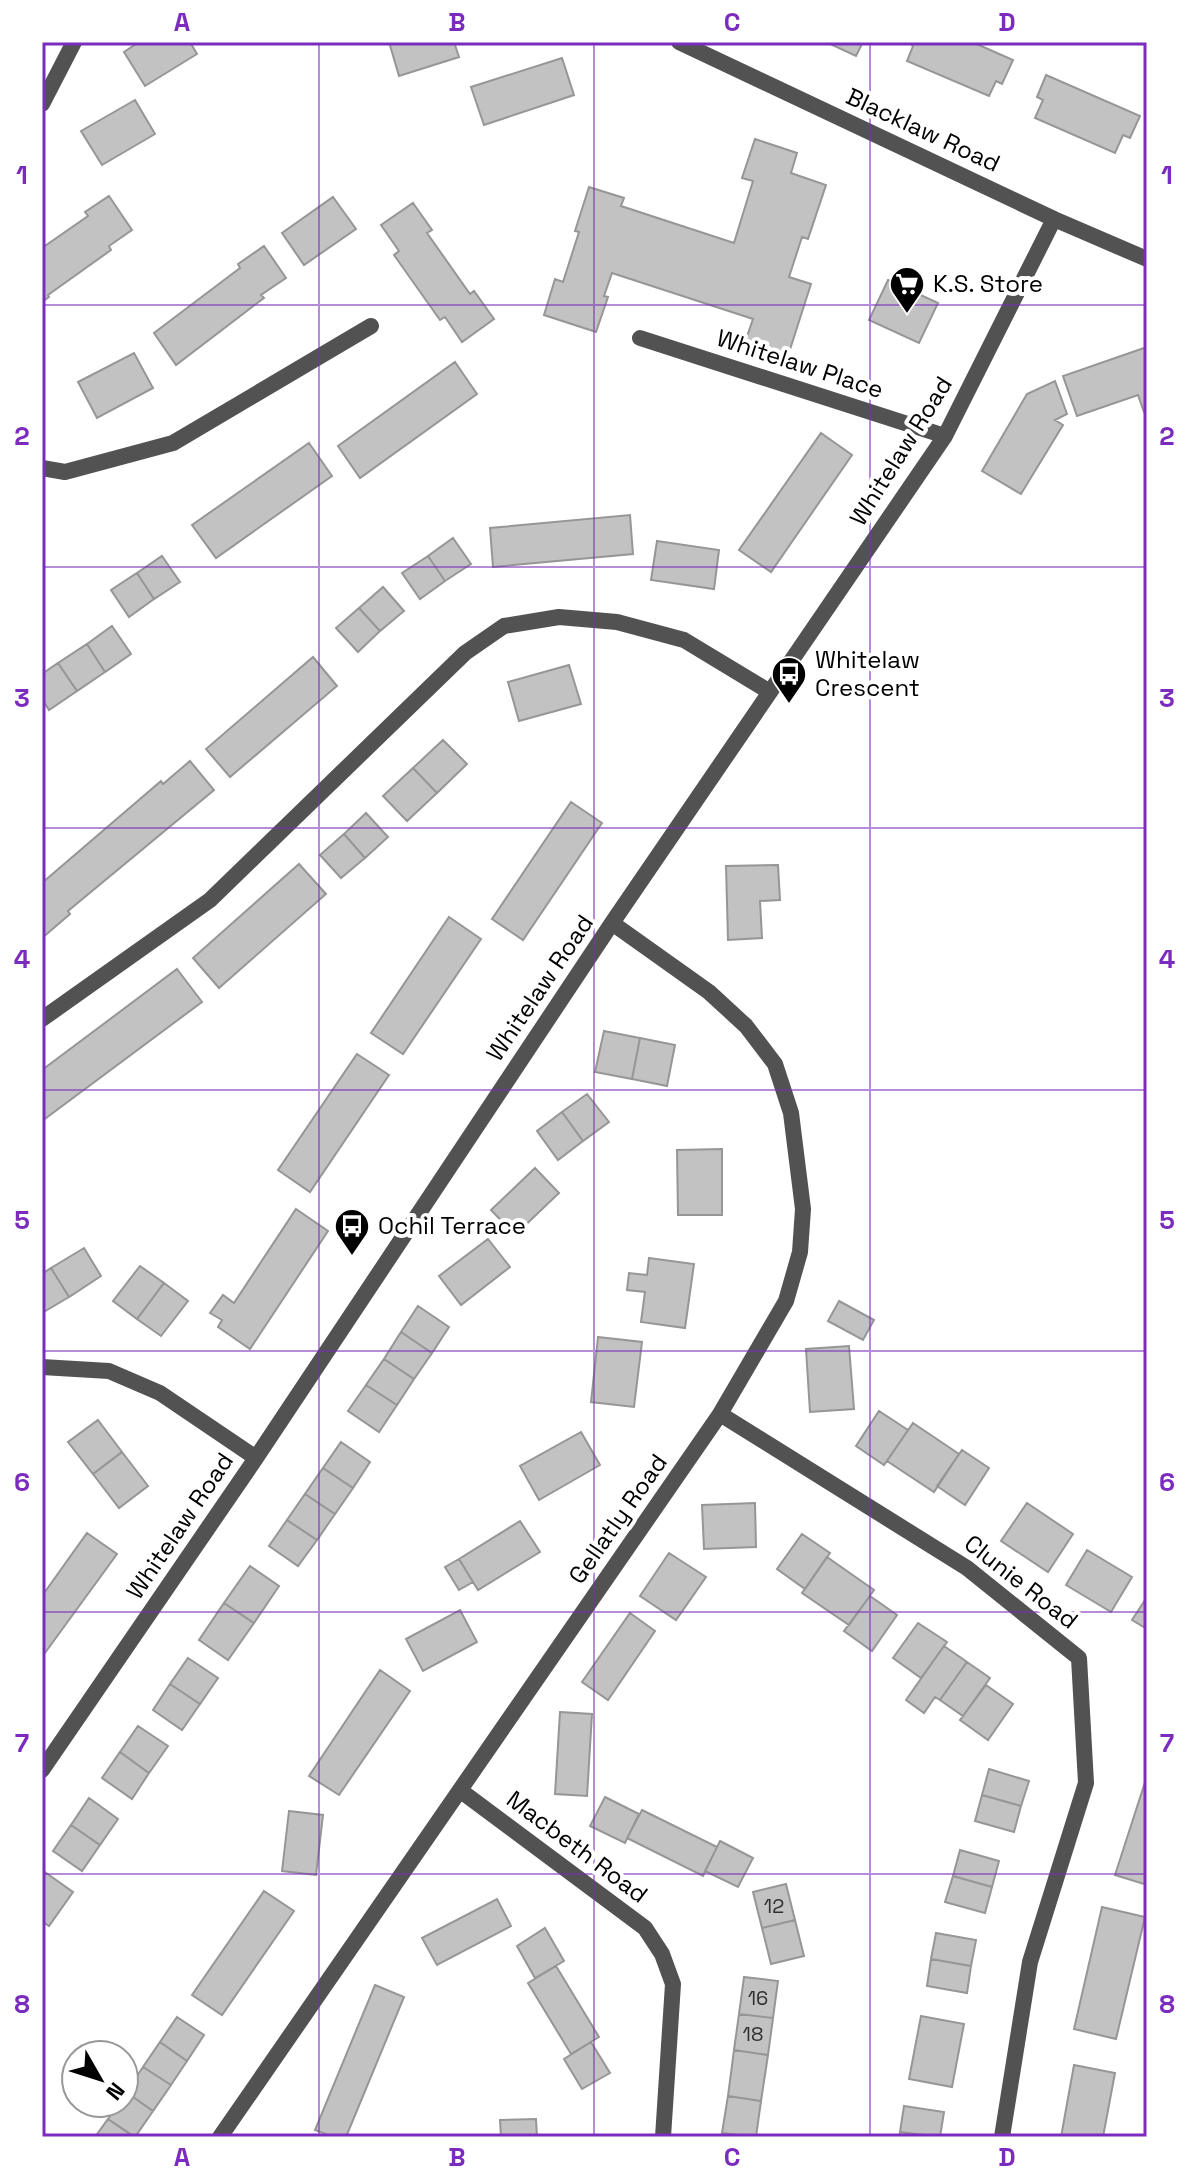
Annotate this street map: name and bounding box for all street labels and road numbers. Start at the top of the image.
street label: Blacklaw Road [841,80,1005,179]
street label: Whitelaw Place [713,322,887,405]
street label: Whitelaw Road [842,370,959,531]
street label: Whitelaw Road [479,909,600,1067]
street label: Whitelaw Road [119,1447,240,1605]
street label: Gellatly Road [561,1448,674,1590]
street label: Clunie Road [958,1528,1084,1636]
street label: Macbeth Road [501,1783,654,1910]

